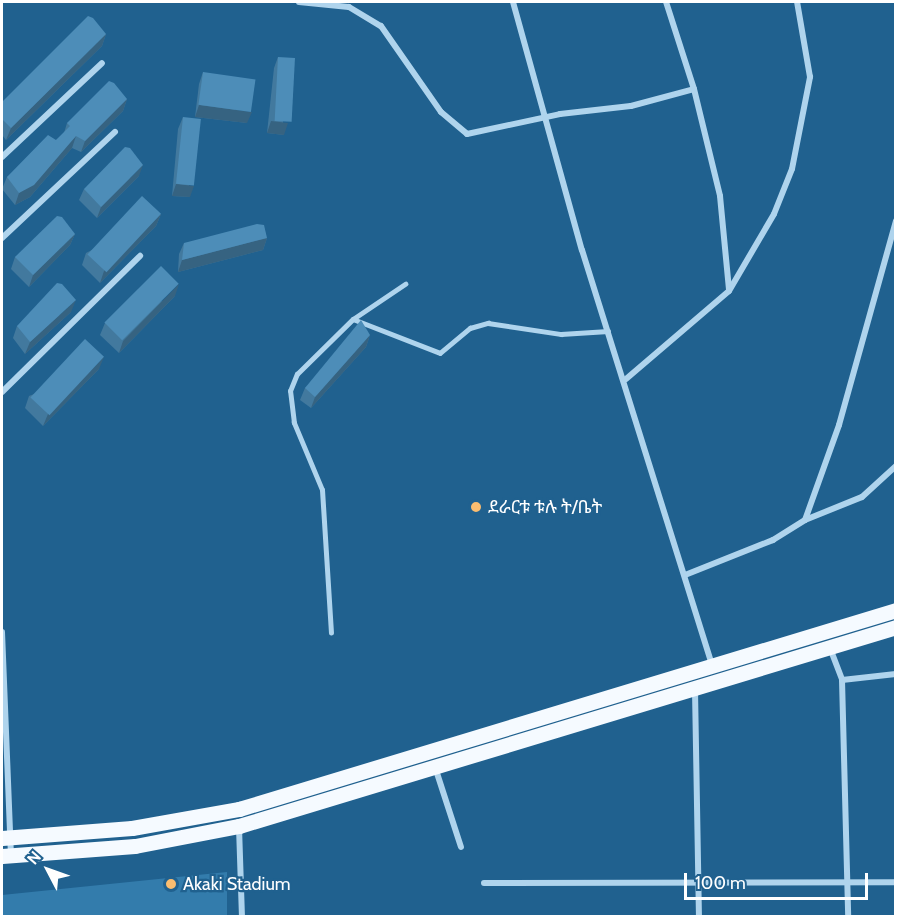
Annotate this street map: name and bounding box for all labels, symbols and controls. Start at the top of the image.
place label: ደራርቱ ቱሉ ት/ቤት [488,496,602,518]
marker: ደራርቱ ቱሉ ት/ቤት [469,500,483,514]
north arrow [18,840,78,900]
text: N [23,847,45,868]
scale bar [687,861,872,899]
text: 100 m [695,872,746,894]
place label: Akaki Stadium [183,873,291,895]
marker: Akaki Stadium [164,877,178,891]

